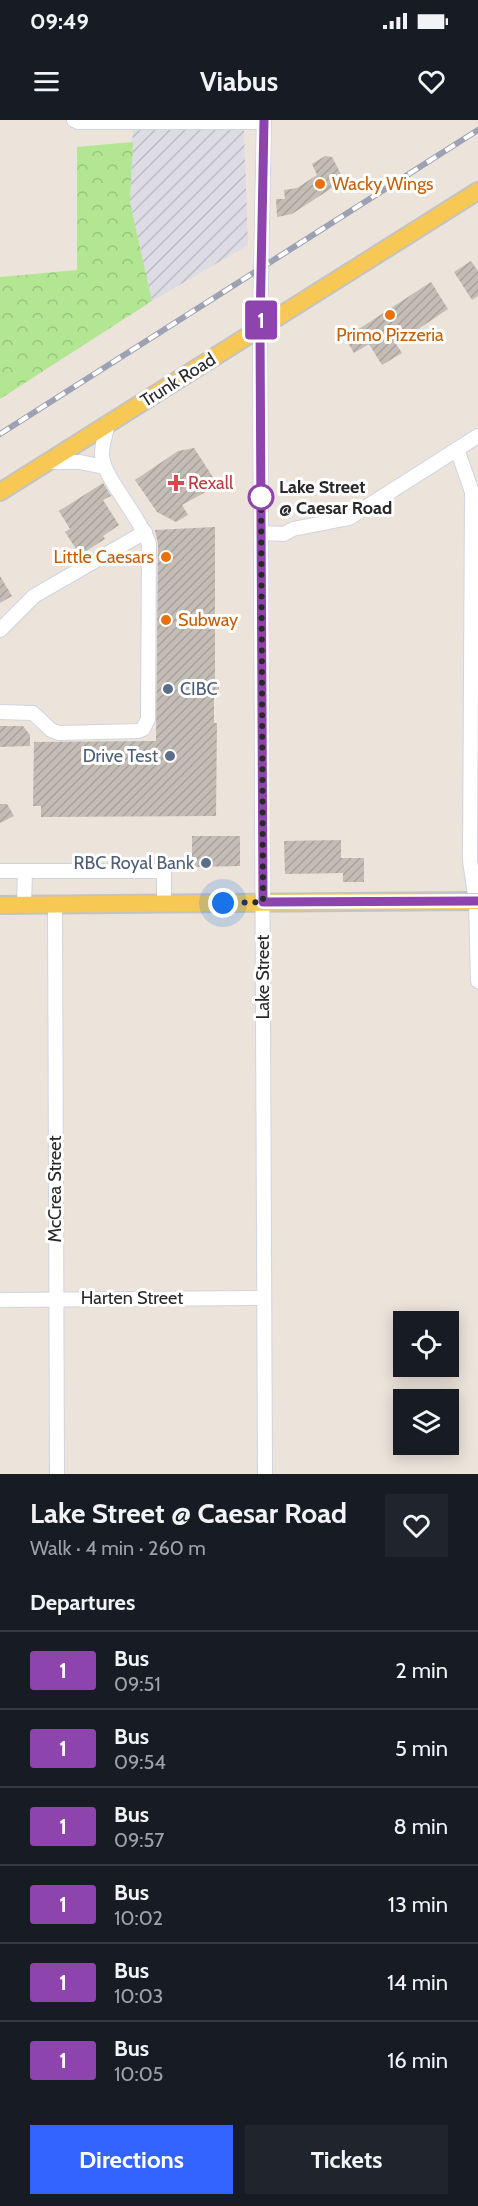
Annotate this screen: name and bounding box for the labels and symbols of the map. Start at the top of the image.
place label: Wacky Wings [332,173,434,195]
marker: Wacky Wings [313,177,327,191]
line badge: 1 [242,300,280,340]
marker: Primo Pizzeria [383,308,397,322]
place label: Primo Pizzeria [336,324,444,346]
street label: Trunk Road [136,348,220,412]
place label: Rexall [188,472,234,494]
marker: Rexall [169,476,183,490]
place label: Lake Street @ Caesar Road [279,476,392,519]
marker: Lake Street @ Caesar Road [248,484,274,510]
place label: Little Caesars [53,546,154,568]
marker: Little Caesars [159,550,173,564]
place label: Subway [178,609,238,631]
marker: Subway [159,613,173,627]
place label: CIBC [180,678,218,700]
marker: CIBC [161,682,175,696]
place label: Drive Test [83,745,158,767]
marker: Drive Test [163,749,177,763]
place label: RBC Royal Bank [74,852,195,874]
marker: RBC Royal Bank [199,856,213,870]
your location [208,888,238,918]
street label: Lake Street [252,935,274,1019]
street label: McCrea Street [44,1136,66,1242]
street label: Harten Street [81,1287,183,1309]

